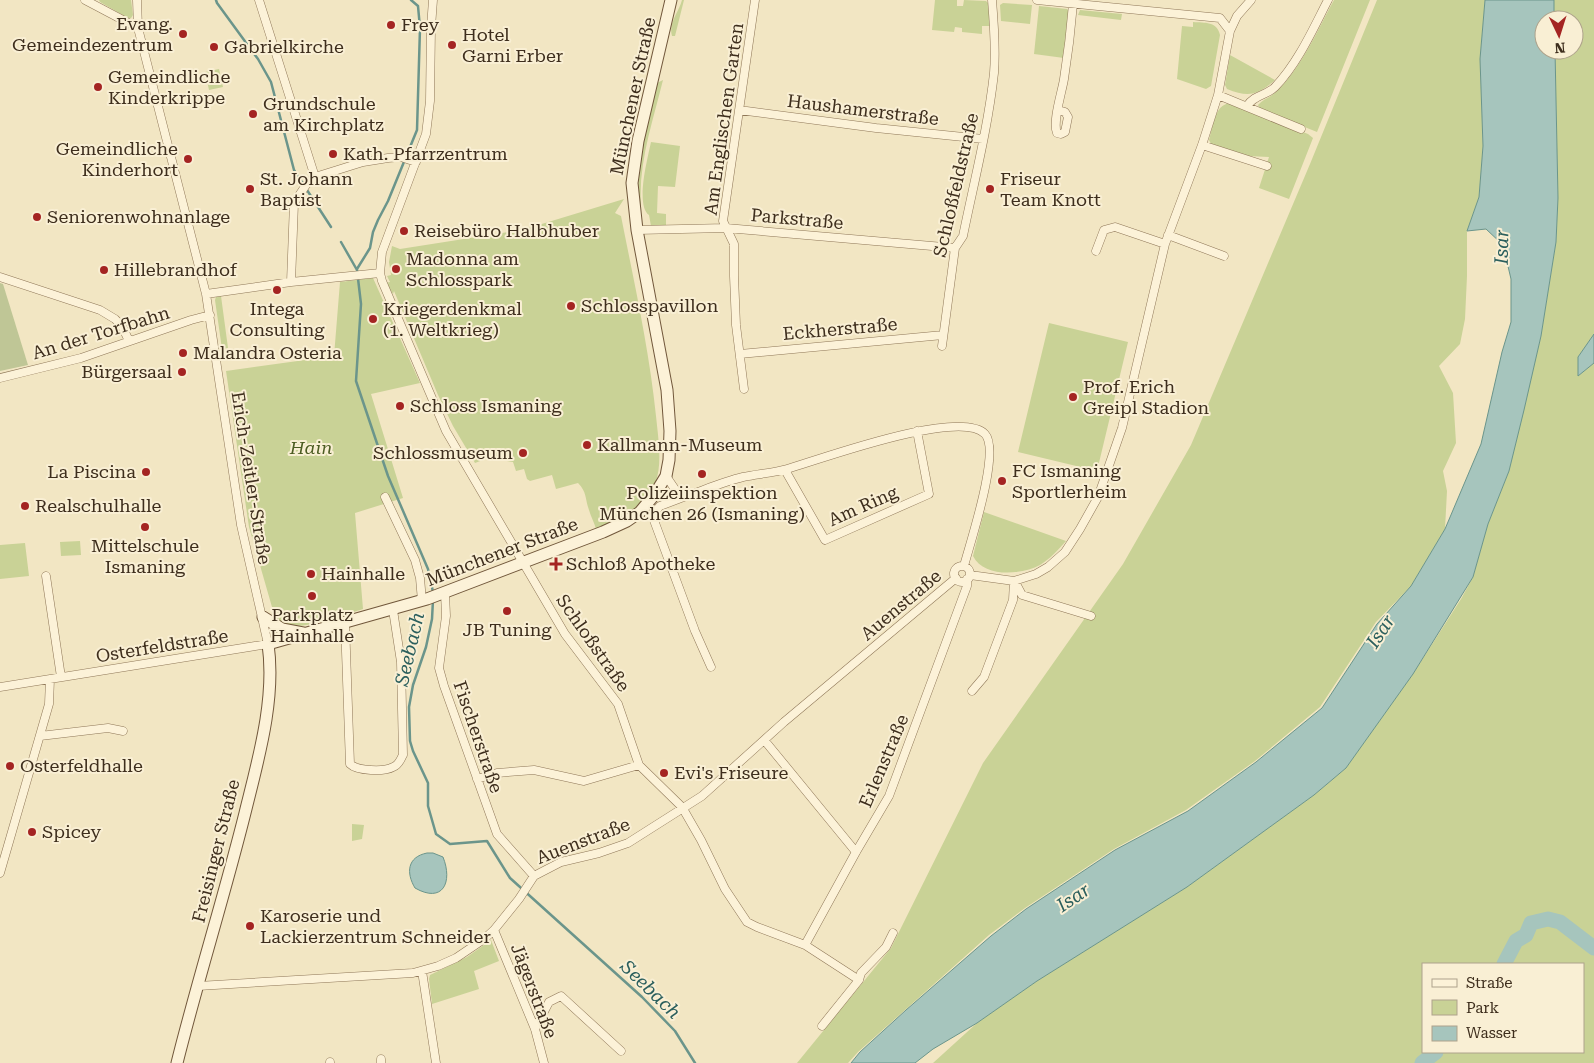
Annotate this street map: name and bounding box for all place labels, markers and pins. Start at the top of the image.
place label: Evang. Gemeindezentrum [12,13,173,55]
place label: Frey [401,14,440,35]
marker: Frey [385,19,397,31]
place label: Hotel Garni Erber [462,24,563,66]
marker: Evang. Gemeindezentrum [177,28,189,40]
place label: Gabrielkirche [224,36,344,57]
marker: Hotel Garni Erber [446,39,458,51]
marker: Gabrielkirche [208,41,220,53]
place label: Gemeindliche Kinderkrippe [108,66,230,108]
marker: Gemeindliche Kinderkrippe [92,81,104,93]
place label: Grundschule am Kirchplatz [263,93,384,135]
marker: Grundschule am Kirchplatz [247,108,259,120]
place label: Gemeindliche Kinderhort [56,138,178,180]
place label: Kath. Pfarrzentrum [343,143,508,164]
marker: Kath. Pfarrzentrum [327,148,339,160]
marker: Gemeindliche Kinderhort [182,153,194,165]
place label: St. Johann Baptist [260,168,353,210]
place label: Friseur Team Knott [1000,168,1101,210]
marker: St. Johann Baptist [244,183,256,195]
marker: Friseur Team Knott [984,183,996,195]
place label: Seniorenwohnanlage [47,206,230,227]
marker: Seniorenwohnanlage [31,211,43,223]
place label: Reisebüro Halbhuber [414,220,599,241]
marker: Reisebüro Halbhuber [398,225,410,237]
place label: Madonna am Schlosspark [406,248,519,290]
place label: Hillebrandhof [114,259,238,280]
marker: Madonna am Schlosspark [390,263,402,275]
marker: Hillebrandhof [98,264,110,276]
marker: Intega Consulting [271,284,283,296]
place label: Schlosspavillon [581,295,719,316]
place label: Intega Consulting [229,298,325,340]
place label: Kriegerdenkmal (1. Weltkrieg) [383,298,522,340]
marker: Schlosspavillon [565,300,577,312]
marker: Kriegerdenkmal (1. Weltkrieg) [367,313,379,325]
place label: Malandra Osteria [193,342,342,363]
marker: Malandra Osteria [177,347,189,359]
place label: Bürgersaal [81,361,172,382]
marker: Bürgersaal [176,366,188,378]
place label: Prof. Erich Greipl Stadion [1083,376,1209,418]
marker: Prof. Erich Greipl Stadion [1067,391,1079,403]
place label: Schloss Ismaning [410,395,563,416]
marker: Schloss Ismaning [394,400,406,412]
place label: Kallmann-Museum [597,434,762,455]
marker: Kallmann-Museum [581,439,593,451]
place label: Schlossmuseum [373,442,513,463]
marker: Schlossmuseum [517,447,529,459]
place label: FC Ismaning Sportlerheim [1012,460,1127,502]
place label: La Piscina [47,461,136,482]
marker: La Piscina [140,466,152,478]
marker: Polizeiinspektion München 26 (Ismaning) [696,468,708,480]
marker: FC Ismaning Sportlerheim [996,475,1008,487]
place label: Polizeiinspektion München 26 (Ismaning) [599,482,805,524]
place label: Realschulhalle [35,495,162,516]
marker: Realschulhalle [19,500,31,512]
marker: Mittelschule Ismaning [139,521,151,533]
place label: Mittelschule Ismaning [91,535,199,577]
place label: Schloß Apotheke [566,553,715,574]
marker: Schloß Apotheke [550,558,562,570]
place label: Hainhalle [321,563,405,584]
marker: Hainhalle [305,568,317,580]
marker: Parkplatz Hainhalle [306,590,318,602]
place label: Parkplatz Hainhalle [270,604,354,646]
marker: JB Tuning [501,605,513,617]
place label: JB Tuning [462,619,552,640]
place label: Osterfeldhalle [20,755,143,776]
marker: Osterfeldhalle [4,760,16,772]
place label: Evi's Friseure [674,762,789,783]
marker: Evi's Friseure [658,767,670,779]
place label: Spicey [42,821,101,842]
marker: Spicey [26,826,38,838]
place label: Karoserie und Lackierzentrum Schneider [260,905,491,947]
marker: Karoserie und Lackierzentrum Schneider [244,920,256,932]

